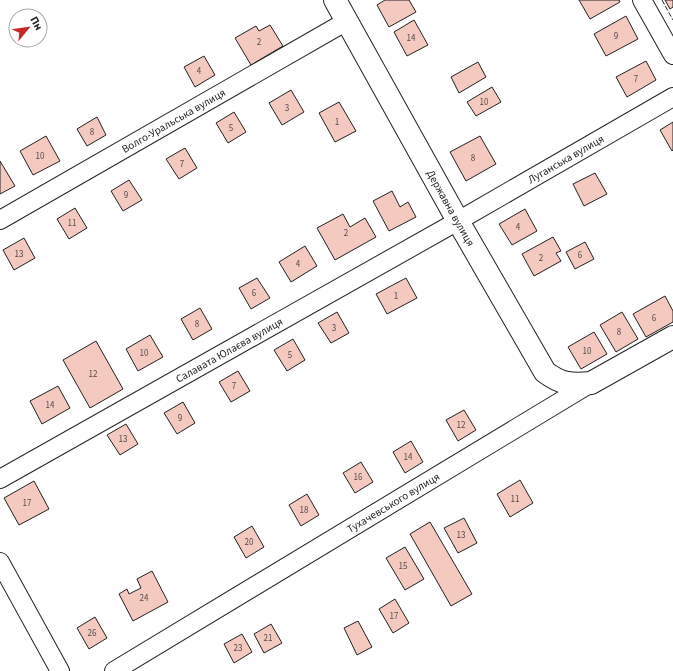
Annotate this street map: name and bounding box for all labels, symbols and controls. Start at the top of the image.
north arrow [8,8,48,48]
text: Пн [26,14,46,33]
house number: 9 [614,30,619,43]
house number: 14 [407,32,416,45]
house number: 2 [257,36,262,49]
house number: 4 [197,65,202,78]
house number: 7 [634,73,639,86]
street label: Волго-Уральська вулиця [119,85,228,157]
house number: 10 [480,96,489,109]
house number: 3 [285,102,290,115]
house number: 1 [335,116,339,129]
house number: 5 [229,122,234,135]
house number: 8 [90,126,95,139]
street label: Луганська вулиця [525,131,607,187]
house number: 10 [36,150,45,163]
house number: 8 [471,152,476,165]
house number: 7 [180,158,185,171]
street label: Державна вулиця [423,167,478,249]
house number: 9 [124,189,129,202]
house number: 11 [68,217,76,230]
house number: 4 [516,221,521,234]
house number: 2 [344,227,349,240]
house number: 13 [15,248,24,261]
house number: 6 [578,249,583,262]
house number: 2 [539,252,544,265]
house number: 4 [296,258,301,271]
house number: 6 [252,287,257,300]
house number: 1 [394,290,398,303]
house number: 6 [652,312,657,325]
street label: Салавата Юлаєва вулиця [173,314,286,387]
house number: 8 [195,318,200,331]
house number: 3 [332,322,337,335]
house number: 8 [617,326,622,339]
house number: 10 [583,345,592,358]
house number: 10 [140,347,149,360]
house number: 5 [288,349,293,362]
house number: 12 [89,368,98,381]
house number: 7 [232,380,237,393]
house number: 14 [46,399,55,412]
house number: 9 [178,412,183,425]
house number: 12 [457,419,466,432]
house number: 13 [119,433,128,446]
house number: 14 [404,451,413,464]
street label: Тухачевського вулиця [344,469,443,537]
house number: 16 [354,471,363,484]
house number: 11 [511,493,519,506]
house number: 17 [23,497,32,510]
house number: 18 [300,504,309,517]
house number: 13 [457,529,466,542]
house number: 20 [245,536,254,549]
house number: 15 [399,560,408,573]
house number: 24 [140,592,149,605]
house number: 17 [390,610,399,623]
house number: 26 [88,627,97,640]
house number: 21 [264,632,272,645]
house number: 23 [234,642,243,655]

